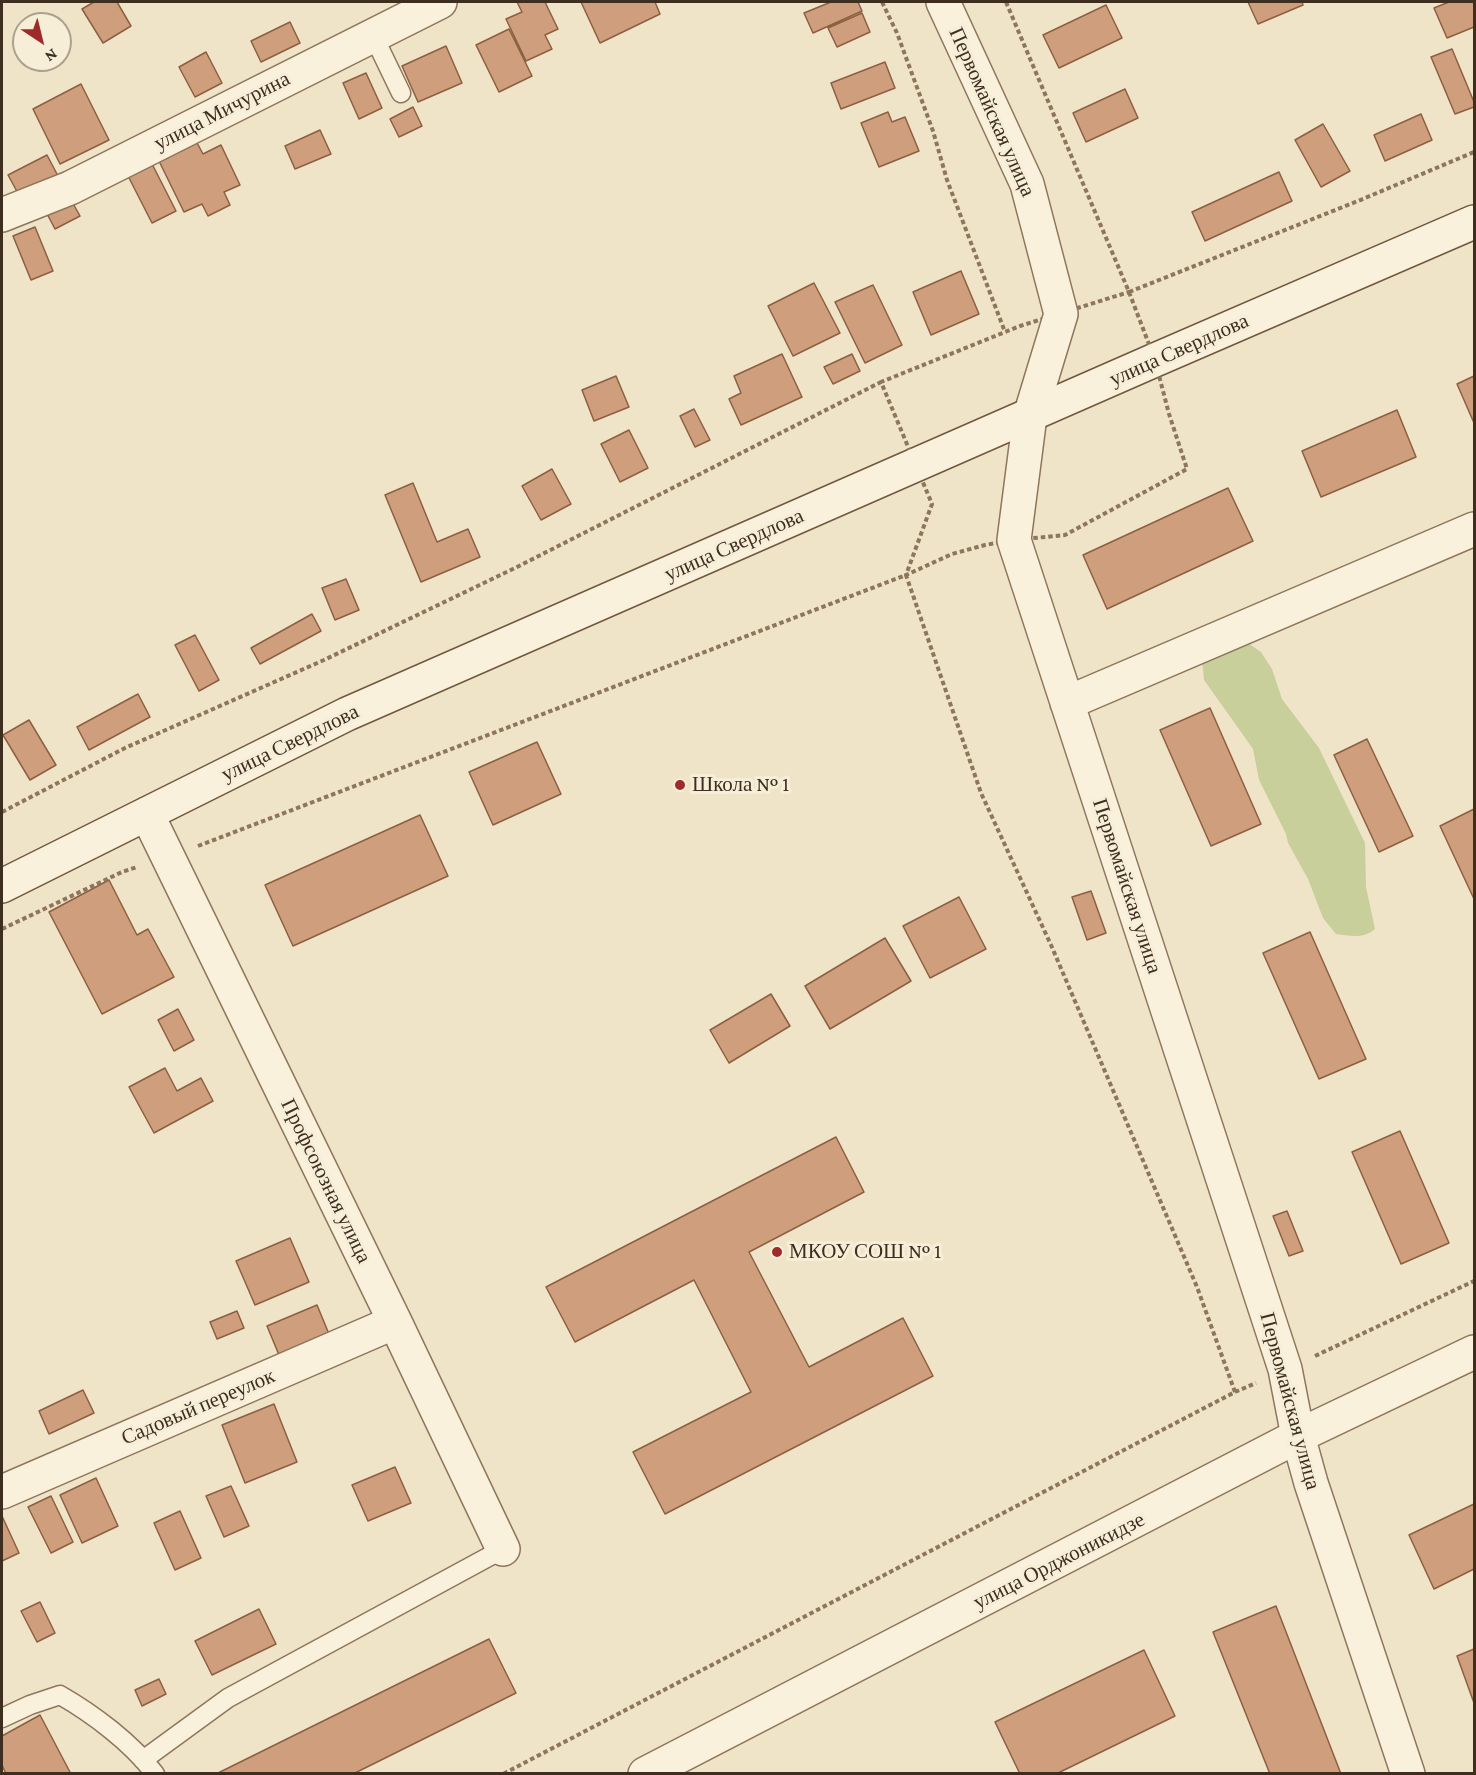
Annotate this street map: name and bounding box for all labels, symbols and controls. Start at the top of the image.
north arrow [12,12,72,72]
street label: Первомайская улица [943,23,1041,201]
text: N [42,45,61,66]
street label: улица Мичурина [150,66,294,156]
street label: улица Свердлова [1105,308,1253,392]
street label: улица Свердлова [660,503,808,587]
street label: улица Свердлова [217,699,363,787]
place label: Школа № 1 [692,772,789,798]
marker: Школа № 1 [673,778,687,792]
street label: Первомайская улица [1087,795,1167,977]
street label: Профсоюзная улица [275,1095,377,1267]
place label: МКОУ СОШ № 1 [789,1239,941,1265]
marker: МКОУ СОШ № 1 [770,1245,784,1259]
street label: Первомайская улица [1254,1310,1326,1492]
street label: Садовый переулок [117,1363,279,1451]
street label: улица Орджоникидзе [969,1507,1149,1615]

